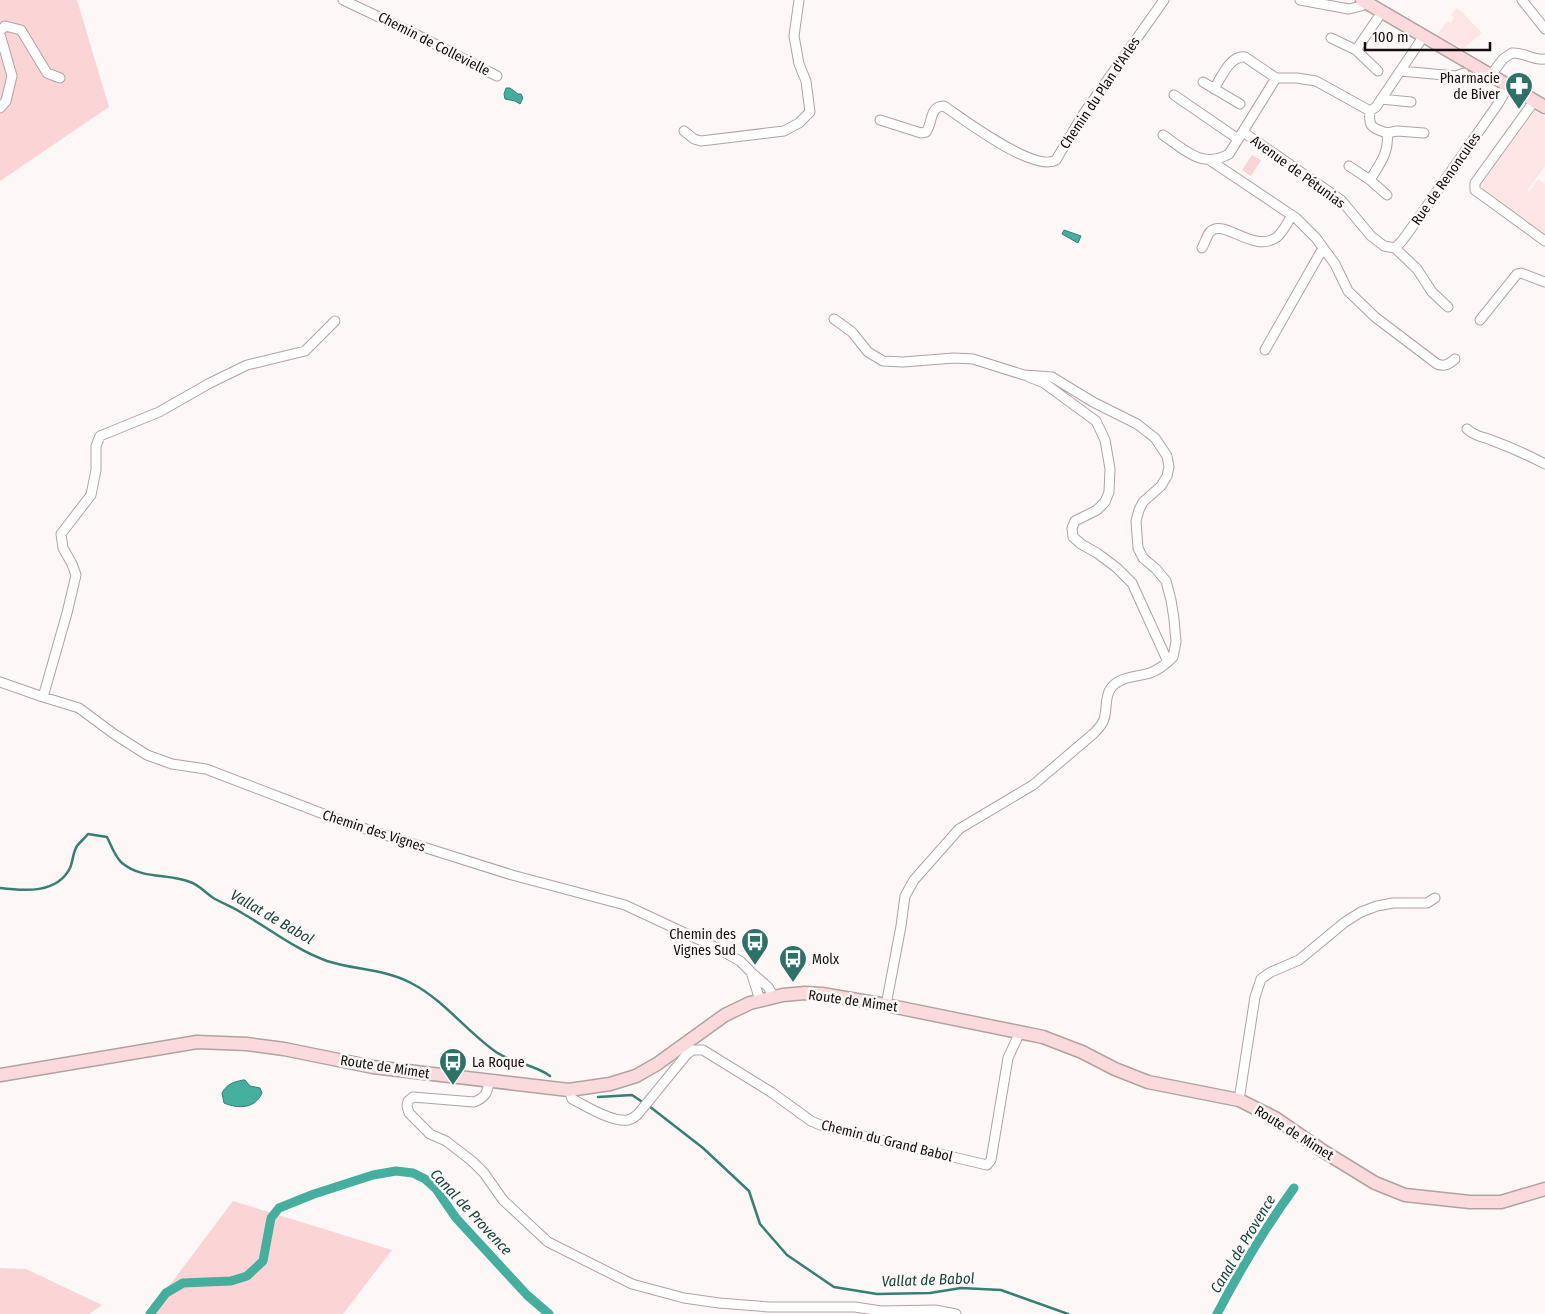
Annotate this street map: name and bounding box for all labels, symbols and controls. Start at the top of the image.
street label: Chemin de Collevielle [375,8,493,80]
scale bar [1365,20,1490,52]
text: 100 m [1372,28,1409,46]
street label: Chemin du Plan d'Arles [1056,34,1144,152]
place label: Pharmacie de Biver [1440,70,1500,103]
pharmacy icon: Pharmacie de Biver [1504,71,1534,110]
street label: Rue de Renoncules [1408,129,1484,229]
street label: Avenue de Pétunias [1248,132,1348,212]
street label: Chemin des Vignes [320,806,428,856]
water label: Vallat de Babol [227,886,317,948]
place label: Chemin des Vignes Sud [669,926,736,959]
bus stop icon: Chemin des Vignes Sud [740,927,770,966]
bus stop icon: Molx [778,944,808,983]
place label: Molx [812,951,840,968]
street label: Route de Mimet [807,986,899,1016]
bus stop icon: La Roque [438,1047,468,1086]
street label: Route de Mimet [339,1052,431,1083]
place label: La Roque [472,1054,525,1071]
street label: Route de Mimet [1251,1102,1337,1164]
street label: Chemin du Grand Babol [820,1116,955,1166]
water label: Canal de Provence [426,1165,516,1259]
water label: Canal de Provence [1207,1192,1279,1296]
water label: Vallat de Babol [881,1269,975,1291]

